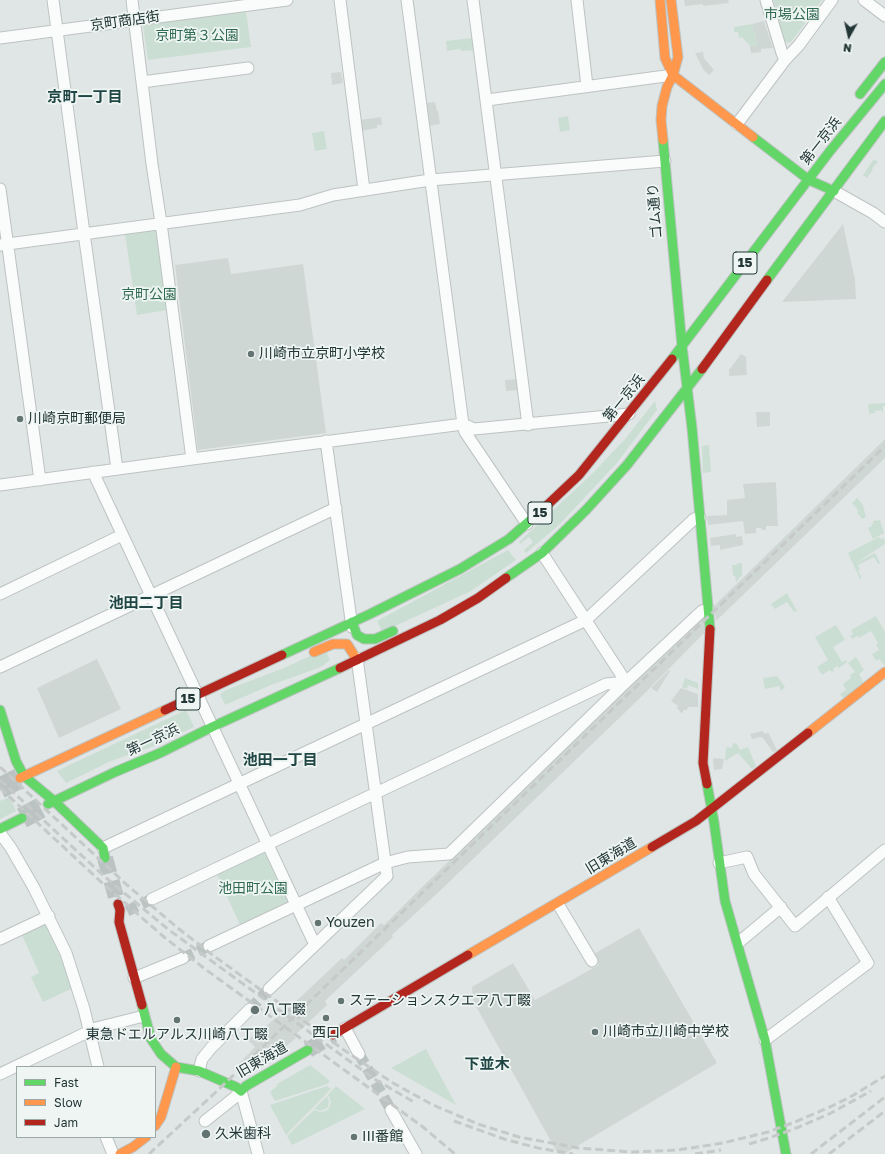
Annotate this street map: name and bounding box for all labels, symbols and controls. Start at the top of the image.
park label: 市場公園 [764,7,820,23]
street label: 京町商店街 [89,8,161,34]
north arrow [829,16,869,56]
park label: 京町第３公園 [155,28,239,44]
text: N [842,41,852,55]
district label: 京町一丁目 [48,88,122,106]
street label: 第一京浜 [797,114,845,168]
street label: ゴム通り [644,182,666,240]
road number: 15 [733,252,757,274]
park label: 京町公園 [121,287,177,303]
place label: 川崎市立京町小学校 [259,346,385,362]
marker: 川崎市立京町小学校 [246,349,256,359]
street label: 第一京浜 [600,371,648,425]
place label: 川崎京町郵便局 [28,411,126,427]
marker: 川崎京町郵便局 [15,414,25,424]
road number: 15 [528,502,552,524]
district label: 池田二丁目 [109,594,183,612]
road number: 15 [176,688,200,710]
street label: 第一京浜 [124,721,182,759]
district label: 池田一丁目 [243,751,317,769]
street label: 旧東海道 [583,834,639,878]
park label: 池田町公園 [218,881,288,897]
place label: Youzen [326,915,375,931]
marker: Youzen [313,918,323,928]
place label: ステーションスクエア八丁畷 [349,993,531,1009]
marker: ステーションスクエア八丁畷 [336,996,346,1006]
place label: 八丁畷 [264,1002,306,1018]
marker: 八丁畷 [249,1004,261,1016]
marker: 西口 [321,1013,331,1023]
marker: 東急ドエルアルス川崎八丁畷 [172,1015,182,1025]
place label: 川崎市立川崎中学校 [603,1024,729,1040]
place label: 西口 [312,1025,340,1041]
place label: 東急ドエルアルス川崎八丁畷 [86,1027,268,1043]
marker: 川崎市立川崎中学校 [590,1027,600,1037]
street label: 旧東海道 [234,1039,290,1081]
district label: 下並木 [465,1055,509,1073]
legend [16,1066,156,1138]
text: Fast [54,1075,79,1090]
text: Slow [54,1095,82,1110]
text: Jam [54,1115,78,1130]
place label: 久米歯科 [215,1126,271,1142]
marker: 久米歯科 [200,1128,212,1140]
place label: III番館 [362,1129,403,1145]
marker: III番館 [349,1132,359,1142]

